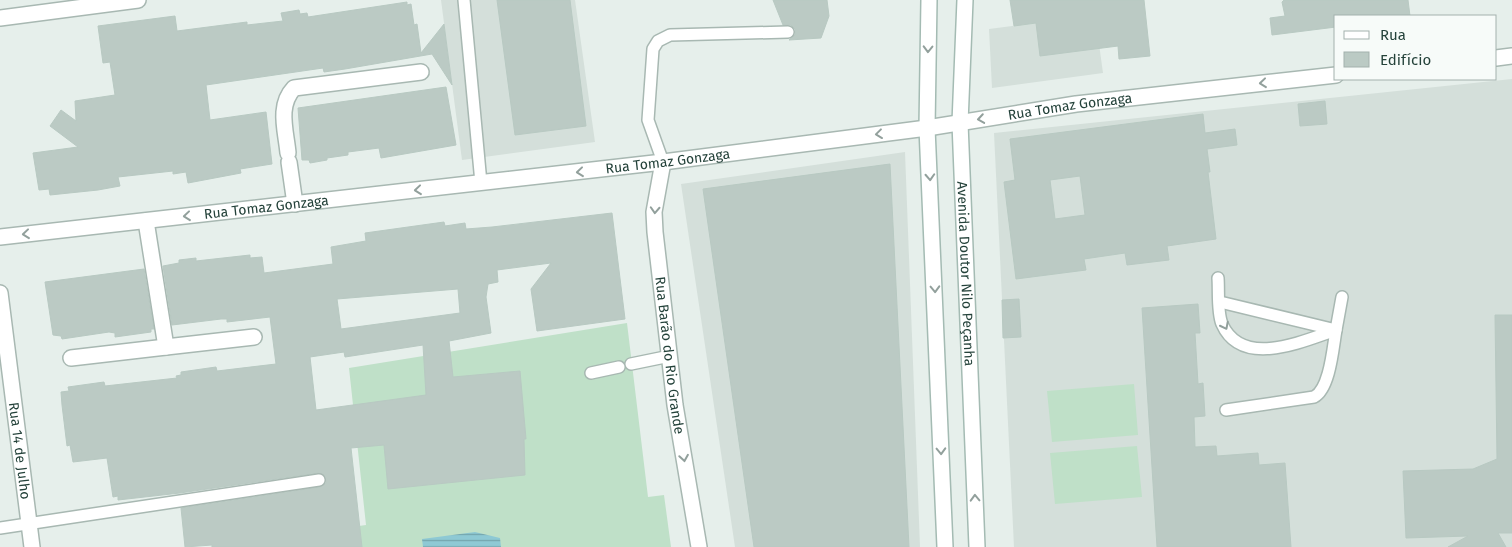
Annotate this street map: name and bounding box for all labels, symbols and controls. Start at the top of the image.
legend [1334,15,1497,80]
text: Rua [1380,26,1406,44]
one-way arrow [923,45,933,53]
text: Edifício [1380,51,1431,69]
one-way arrow [1259,77,1267,88]
street label: Rua Tomaz Gonzaga [1007,90,1133,124]
one-way arrow [976,114,985,124]
one-way arrow [875,128,883,139]
street label: Rua Tomaz Gonzaga [605,145,731,177]
one-way arrow [576,166,584,177]
one-way arrow [924,173,935,181]
street label: Avenida Doutor Nilo Peçanha [953,181,978,367]
one-way arrow [414,184,422,195]
street label: Rua Tomaz Gonzaga [203,192,330,223]
one-way arrow [650,207,660,215]
one-way arrow [183,210,191,221]
one-way arrow [22,228,30,239]
street label: Rua Barão do Rio Grande [651,276,688,436]
one-way arrow [929,285,940,293]
one-way arrow [1219,320,1229,329]
street label: Rua 14 de Julho [5,401,34,500]
one-way arrow [936,448,946,455]
one-way arrow [678,455,689,463]
one-way arrow [969,494,980,502]

